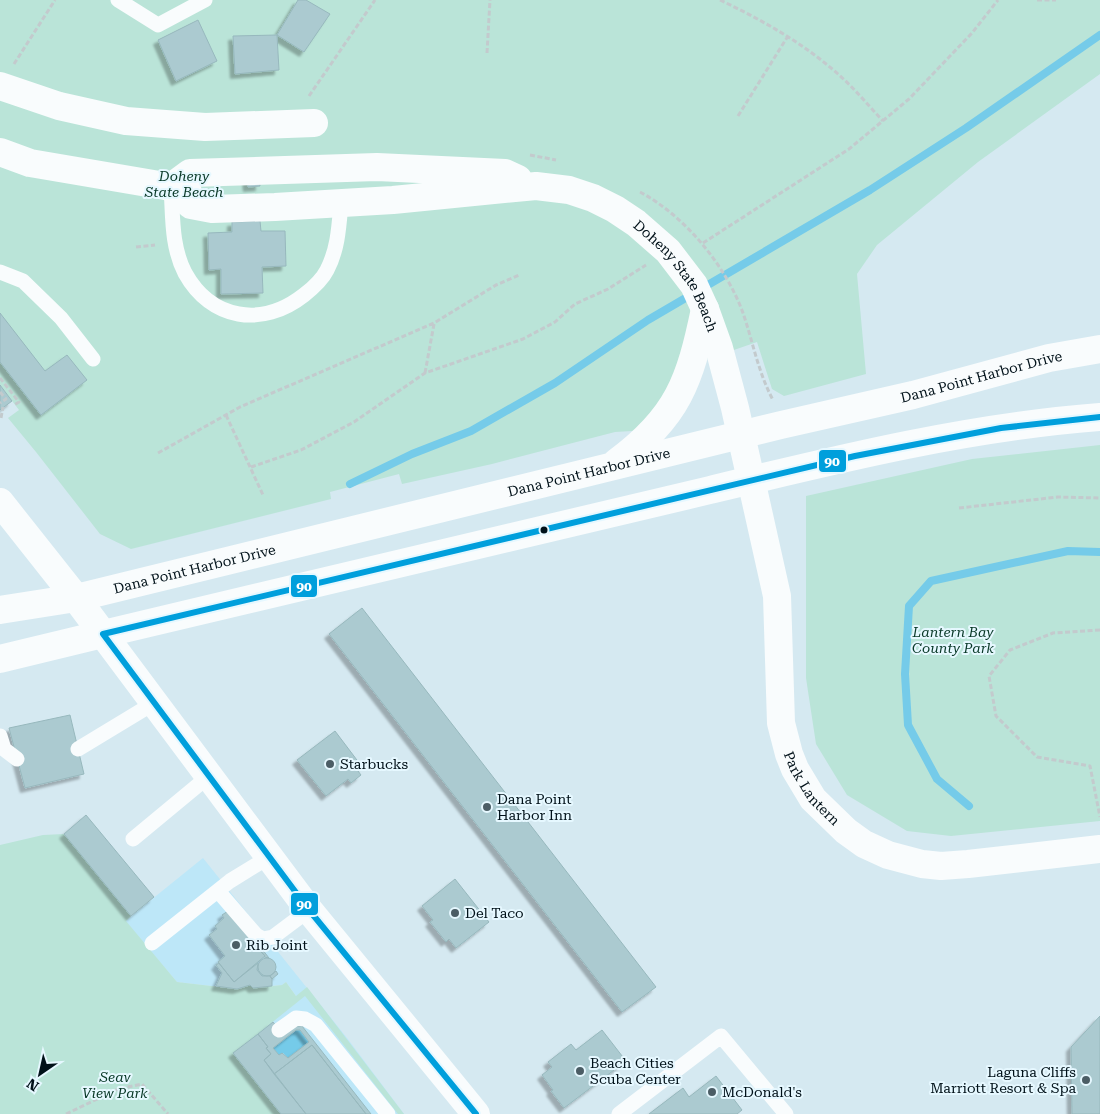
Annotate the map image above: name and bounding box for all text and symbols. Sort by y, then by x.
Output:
park label: Doheny State Beach [144,168,224,200]
street label: Doheny State Beach [630,217,721,334]
street label: Dana Point Harbor Drive [899,348,1064,406]
street label: Dana Point Harbor Drive [506,444,672,500]
line badge: 90 [818,449,847,473]
text: 90 [824,453,840,469]
unlabelled marker [539,525,549,535]
street label: Dana Point Harbor Drive [112,541,278,597]
line badge: 90 [290,574,318,598]
text: 90 [296,578,312,594]
park label: Lantern Bay County Park [911,624,994,656]
street label: Park Lantern [781,749,843,828]
place label: Starbucks [340,756,408,772]
marker: Starbucks [324,758,336,770]
place label: Dana Point Harbor Inn [497,791,572,823]
marker: Dana Point Harbor Inn [481,801,493,813]
line badge: 90 [290,892,319,916]
text: 90 [296,896,312,912]
place label: Del Taco [465,905,524,921]
marker: Del Taco [449,907,461,919]
place label: Rib Joint [246,937,308,953]
marker: Rib Joint [230,939,242,951]
north arrow [15,1049,65,1099]
place label: Beach Cities Scuba Center [590,1055,681,1087]
place label: Laguna Cliffs Marriott Resort & Spa [930,1064,1076,1096]
marker: Beach Cities Scuba Center [574,1065,586,1077]
park label: Seav View Park [82,1069,148,1101]
marker: Laguna Cliffs Marriott Resort & Spa [1080,1074,1092,1086]
text: N [24,1075,42,1094]
place label: McDonald's [722,1084,802,1100]
marker: McDonald's [706,1086,718,1098]

